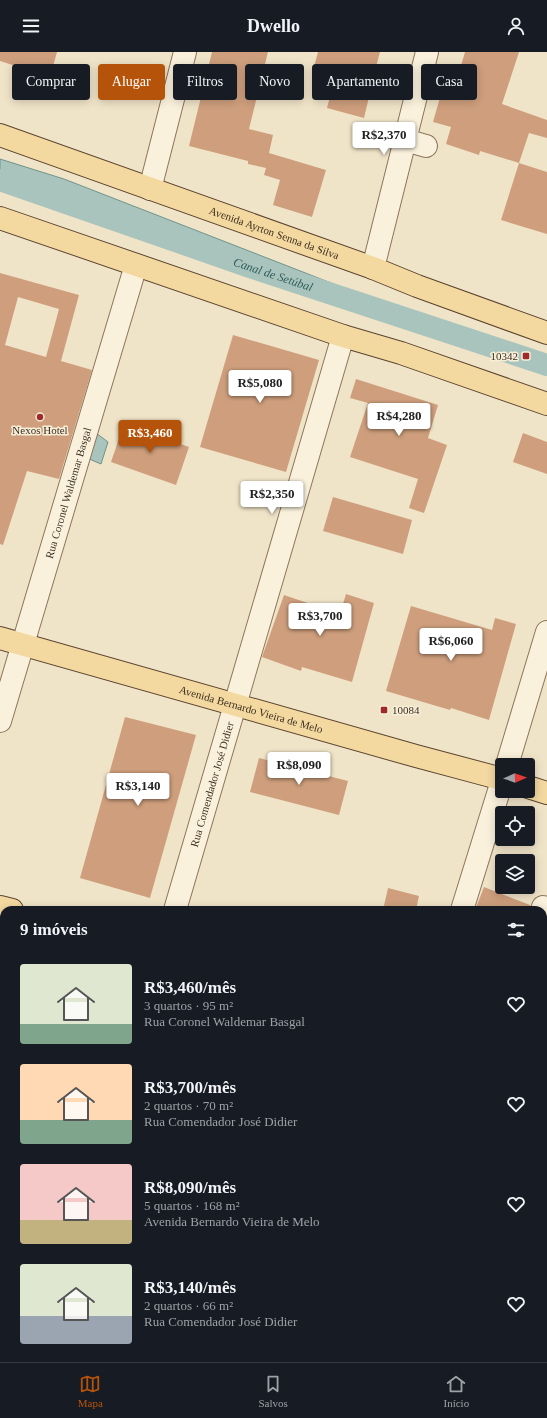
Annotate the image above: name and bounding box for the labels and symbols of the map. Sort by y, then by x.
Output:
pin: R$2,370 [347,122,421,156]
street label: Avenida Ayrton Senna da Silva [208,204,341,261]
water label: Canal de Setúbal [232,255,315,294]
place label: 10342 [491,350,518,362]
marker: 10342 [521,351,531,361]
pin: R$5,080 [223,370,297,404]
pin: R$4,280 [362,403,436,437]
marker: Nexos Hotel [35,412,45,422]
pin: R$3,460 [113,420,187,454]
place label: Nexos Hotel [12,424,68,436]
street label: Rua Coronel Waldemar Basgal [43,426,93,560]
pin: R$2,350 [235,481,309,515]
pin: R$3,700 [283,603,357,637]
pin: R$6,060 [414,628,488,662]
street label: Avenida Bernardo Vieira de Melo [178,683,325,735]
place label: 10084 [392,704,420,716]
marker: 10084 [379,705,389,715]
street label: Rua Comendador José Didier [188,720,236,848]
pin: R$8,090 [262,752,336,786]
north arrow [495,758,535,798]
pin: R$3,140 [101,773,175,807]

